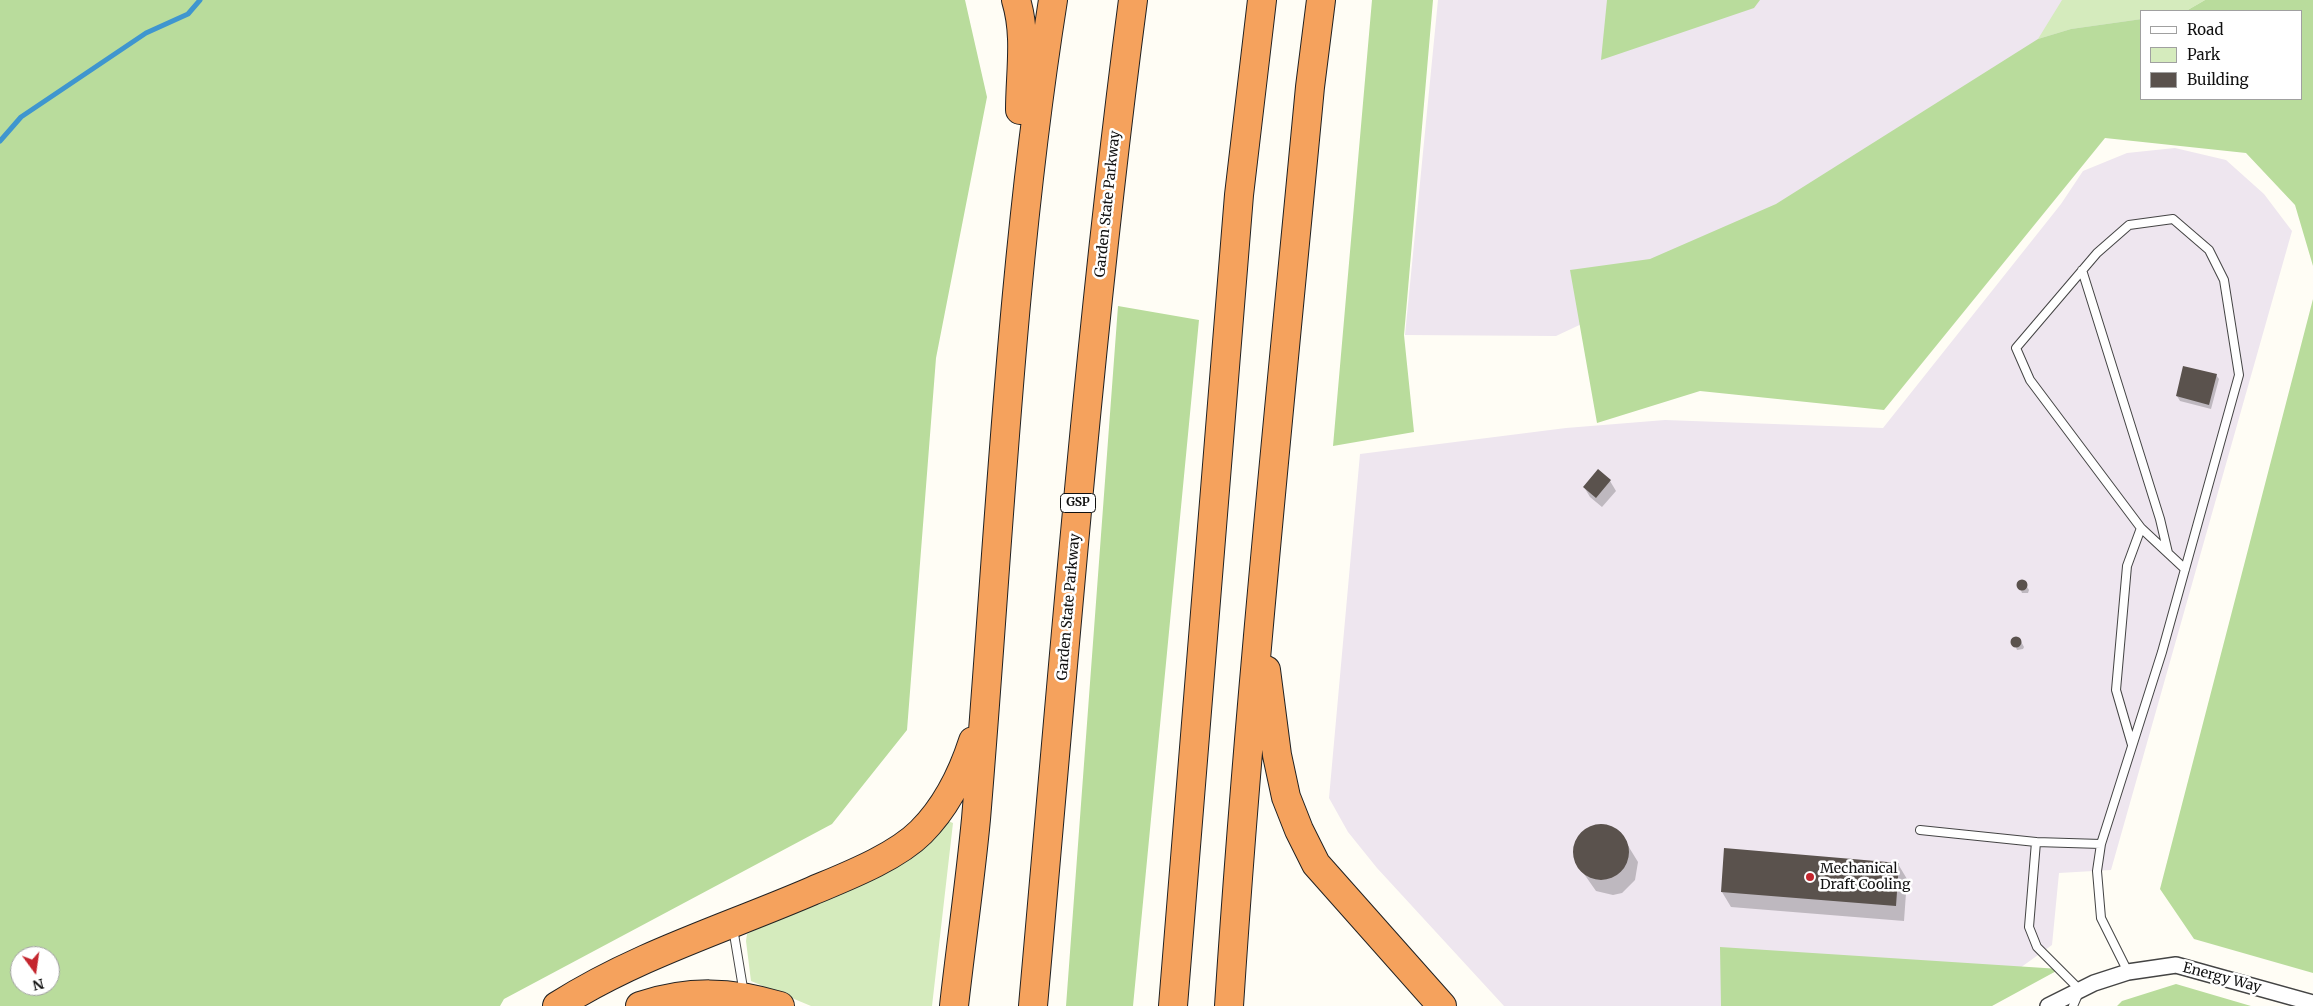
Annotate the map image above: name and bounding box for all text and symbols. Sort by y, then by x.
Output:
legend [2140,10,2303,100]
text: Road [2187,20,2223,39]
text: Park [2187,45,2220,64]
text: Building [2187,70,2249,89]
street label: Garden State Parkway [1092,130,1124,278]
road number: GSP [1060,493,1096,512]
street label: Garden State Parkway [1054,533,1084,681]
place label: Mechanical Draft Cooling [1820,861,1910,894]
marker: Mechanical Draft Cooling [1804,871,1816,883]
north arrow [10,946,60,996]
street label: Energy Way [2181,959,2263,997]
text: N [31,975,46,995]

